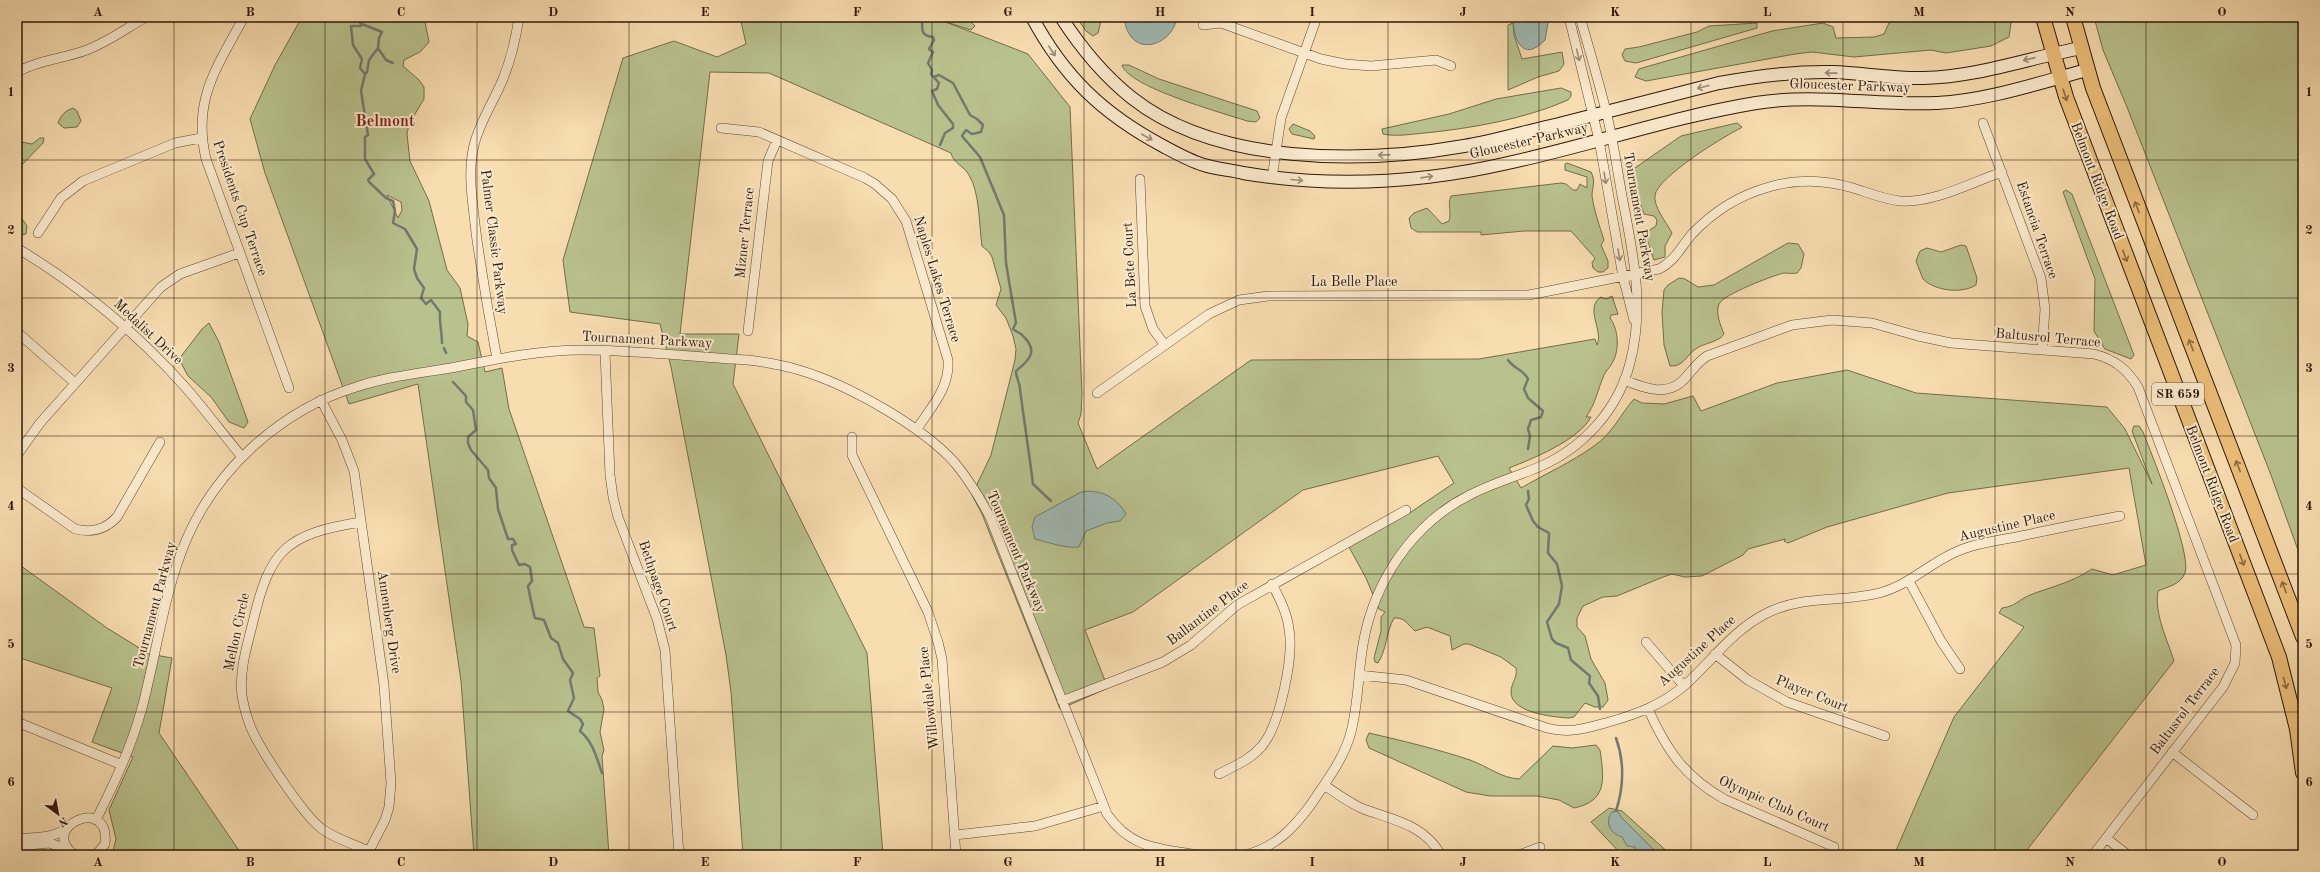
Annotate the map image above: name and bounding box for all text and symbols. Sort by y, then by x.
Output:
text: A [93,6,103,19]
text: B [245,6,255,19]
text: C [397,6,405,19]
text: D [548,6,558,19]
text: E [701,6,710,19]
text: F [853,6,862,19]
text: G [1003,6,1013,19]
text: H [1155,6,1166,19]
text: I [1309,6,1315,19]
text: J [1459,6,1467,19]
text: K [1610,6,1620,19]
text: L [1763,6,1772,19]
text: M [1913,6,1925,19]
text: N [2065,6,2075,19]
text: O [2217,6,2227,19]
one-way arrow [1048,45,1056,56]
one-way arrow [1575,48,1583,61]
one-way arrow [2023,56,2036,64]
one-way arrow [1825,69,1838,77]
street label: Gloucester Parkway [1789,77,1911,95]
one-way arrow [1696,84,1709,92]
text: 1 [7,86,15,99]
text: 1 [2305,86,2313,99]
one-way arrow [2062,88,2069,101]
district label: Belmont [355,114,415,130]
street label: Gloucester Parkway [1468,120,1590,161]
street label: Belmont Ridge Road [2068,120,2126,242]
one-way arrow [1141,134,1153,142]
street label: Presidents Cup Terrace [210,138,270,278]
one-way arrow [1378,151,1391,158]
street label: Tournament Parkway [1621,151,1657,283]
street label: Palmer Classic Parkway [478,169,510,316]
one-way arrow [1602,172,1610,185]
one-way arrow [1420,173,1433,181]
one-way arrow [1290,176,1303,183]
street label: Estancia Terrace [2014,179,2060,281]
street label: Mizner Terrace [733,187,757,279]
one-way arrow [2133,201,2141,213]
street label: Naples Lakes Terrace [911,214,963,344]
street label: La Bete Court [1121,222,1139,308]
text: 2 [7,224,15,237]
text: 2 [2305,224,2313,237]
one-way arrow [1615,248,1623,261]
one-way arrow [2122,250,2130,262]
street label: La Belle Place [1311,275,1398,289]
street label: Medalist Drive [111,297,185,367]
street label: Baltusrol Terrace [1995,326,2101,350]
street label: Tournament Parkway [581,330,713,350]
one-way arrow [2186,339,2194,351]
text: 3 [7,362,15,375]
text: 3 [2305,362,2313,375]
road number: SR 659 [2152,383,2204,405]
street label: Belmont Ridge Road [2183,423,2241,545]
one-way arrow [2233,460,2241,472]
street label: Tournament Parkway [984,489,1048,616]
text: 4 [7,500,15,513]
text: 4 [2305,500,2313,513]
street label: Augustine Place [1957,508,2057,544]
street label: Tournament Parkway [131,539,179,670]
street label: Bethpage Court [636,539,680,633]
one-way arrow [2238,554,2246,566]
street label: Annenberg Drive [375,569,403,675]
street label: Ballantine Place [1165,578,1251,648]
one-way arrow [2280,582,2288,594]
street label: Mellon Circle [222,592,252,672]
street label: Augustine Place [1656,613,1738,689]
text: 5 [7,638,15,651]
text: 5 [2305,638,2313,651]
street label: Willowdale Place [917,646,941,750]
street label: Baltusrol Terrace [2148,665,2222,757]
street label: Player Court [1774,673,1851,715]
one-way arrow [2282,676,2290,689]
street label: Olympic Club Court [1717,773,1831,835]
text: 6 [7,776,15,789]
text: 6 [2305,776,2313,789]
north arrow [38,794,78,834]
text: N [56,814,69,828]
text: A [93,856,103,869]
text: B [245,856,255,869]
text: C [397,856,405,869]
text: D [548,856,558,869]
text: E [701,856,710,869]
text: F [853,856,862,869]
text: G [1003,856,1013,869]
text: H [1155,856,1166,869]
text: I [1309,856,1315,869]
text: J [1459,856,1467,869]
text: K [1610,856,1620,869]
text: L [1763,856,1772,869]
text: M [1913,856,1925,869]
text: N [2065,856,2075,869]
text: O [2217,856,2227,869]

